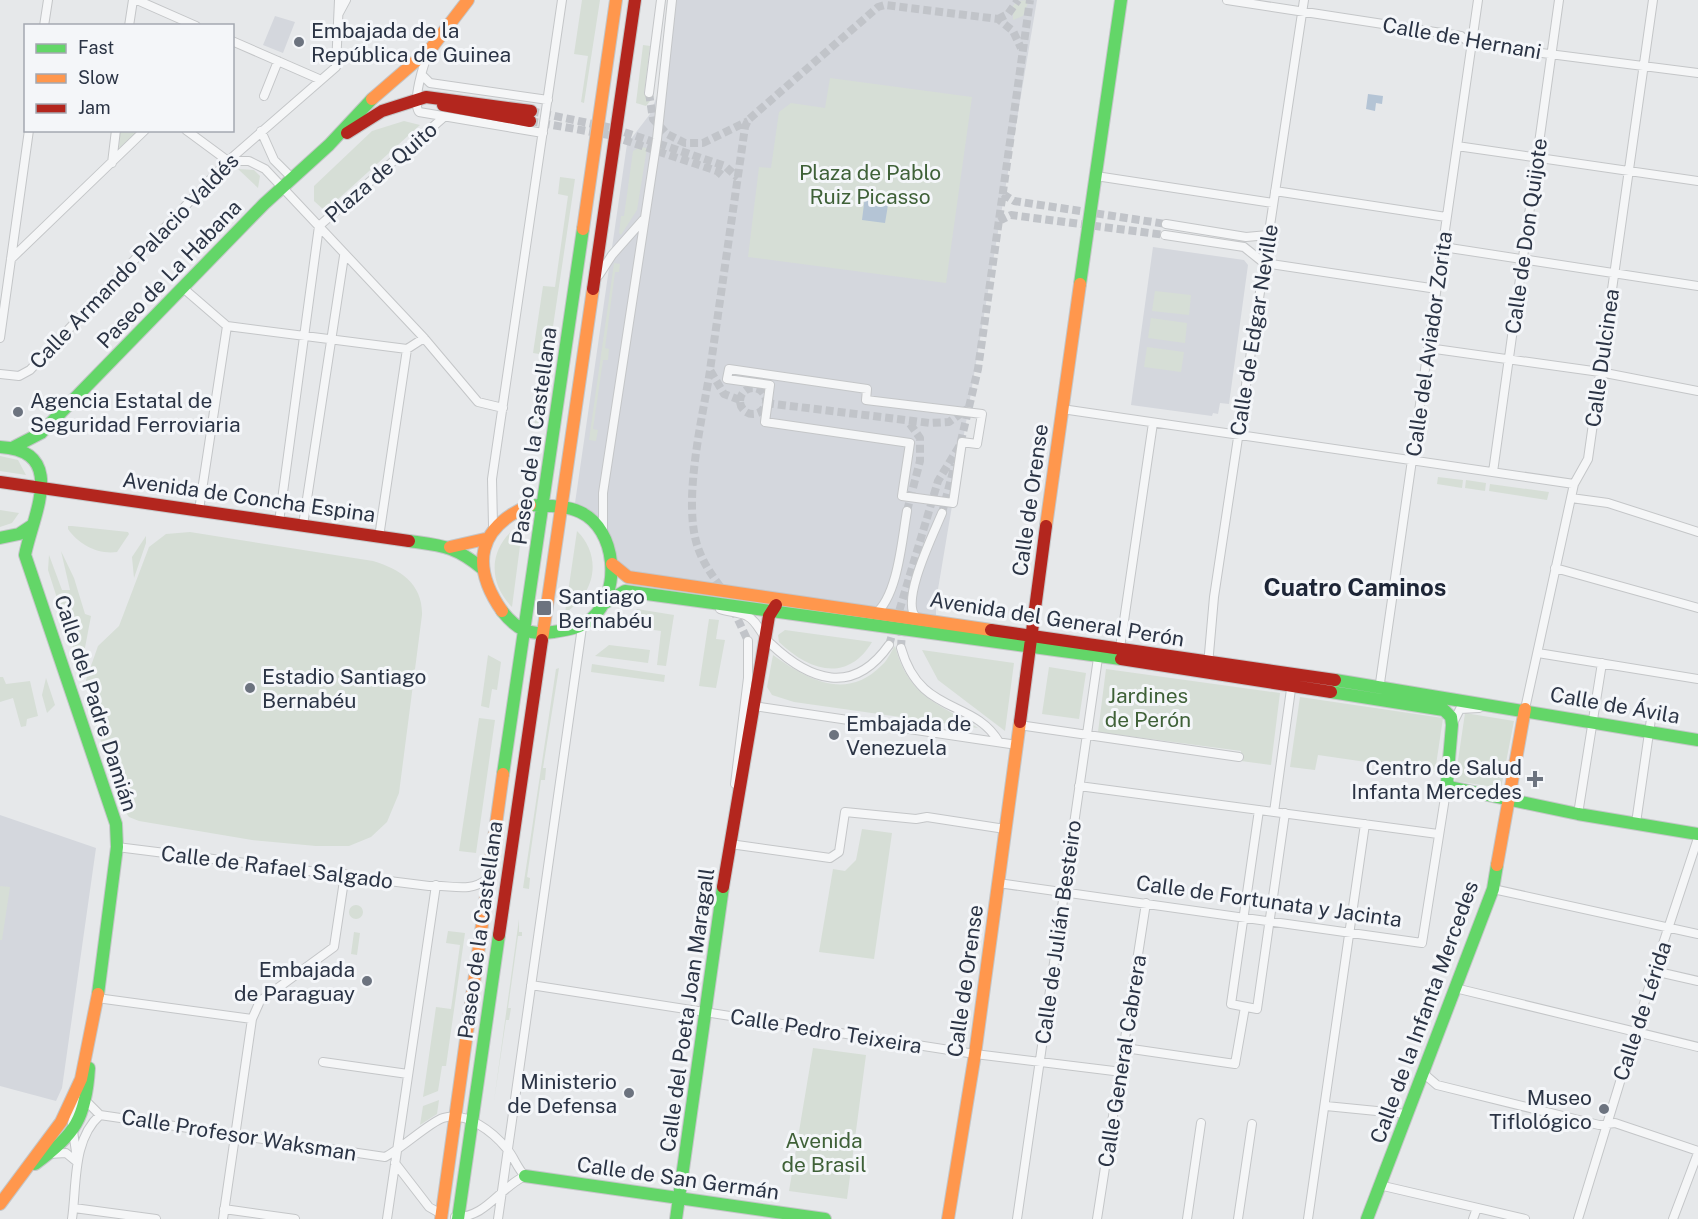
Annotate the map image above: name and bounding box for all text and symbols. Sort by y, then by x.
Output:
street label: Calle de Hernani [1381,12,1543,64]
place label: Embajada de la República de Guinea [311,18,511,67]
legend [24,24,234,132]
marker: Embajada de la República de Guinea [292,35,306,49]
text: Fast [78,37,114,58]
text: Slow [78,67,119,88]
text: Jam [78,97,111,118]
street label: Plaza de Quito [320,117,442,227]
street label: Calle de Don Quijote [1500,137,1552,335]
street label: Calle Armando Palacio Valdés [24,148,244,374]
park label: Plaza de Pablo Ruiz Picasso [799,160,941,209]
street label: Paseo de La Habana [92,194,246,354]
street label: Calle de Edgar Neville [1225,222,1283,438]
street label: Calle del Aviador Zorita [1401,230,1457,458]
street label: Calle Dulcinea [1580,287,1624,429]
street label: Paseo de la Castellana [506,325,562,547]
place label: Agencia Estatal de Seguridad Ferroviaria [30,388,241,437]
marker: Agencia Estatal de Seguridad Ferroviaria [11,405,25,419]
street label: Calle de Orense [1007,422,1053,578]
street label: Avenida de Concha Espina [121,467,377,527]
district label: Cuatro Caminos [1264,573,1446,601]
place label: Santiago Bernabéu [558,584,653,633]
street label: Avenida del General Perón [928,587,1186,651]
street label: Calle del Padre Damián [49,592,143,814]
marker: Santiago Bernabéu [535,599,553,617]
place label: Estadio Santiago Bernabéu [262,664,426,713]
marker: Estadio Santiago Bernabéu [243,681,257,695]
street label: Calle de Ávila [1548,681,1682,729]
park label: Jardines de Perón [1105,683,1191,732]
place label: Embajada de Venezuela [846,711,971,760]
marker: Embajada de Venezuela [827,728,841,742]
place label: Centro de Salud Infanta Mercedes [1351,755,1522,804]
marker: Centro de Salud Infanta Mercedes [1526,770,1544,788]
street label: Calle de Julián Besteiro [1030,818,1086,1046]
street label: Paseo de la Castellana [452,819,508,1041]
street label: Calle de Rafael Salgado [160,840,394,894]
street label: Calle del Poeta Joan Maragall [655,866,719,1154]
street label: Calle de Fortunata y Jacinta [1135,870,1403,932]
street label: Calle de la Infanta Mercedes [1365,877,1483,1147]
street label: Calle de Orense [942,903,988,1059]
street label: Calle de Lérida [1608,938,1676,1084]
street label: Calle General Cabrera [1093,953,1151,1169]
place label: Embajada de Paraguay [234,957,355,1006]
marker: Embajada de Paraguay [360,974,374,988]
street label: Calle Pedro Teixeira [728,1004,924,1058]
place label: Ministerio de Defensa [507,1069,617,1118]
place label: Museo Tiflológico [1489,1085,1592,1134]
marker: Ministerio de Defensa [622,1086,636,1100]
marker: Museo Tiflológico [1597,1102,1611,1116]
street label: Calle Profesor Waksman [120,1104,358,1166]
park label: Avenida de Brasil [781,1128,867,1177]
street label: Calle de San Germán [575,1151,781,1205]

